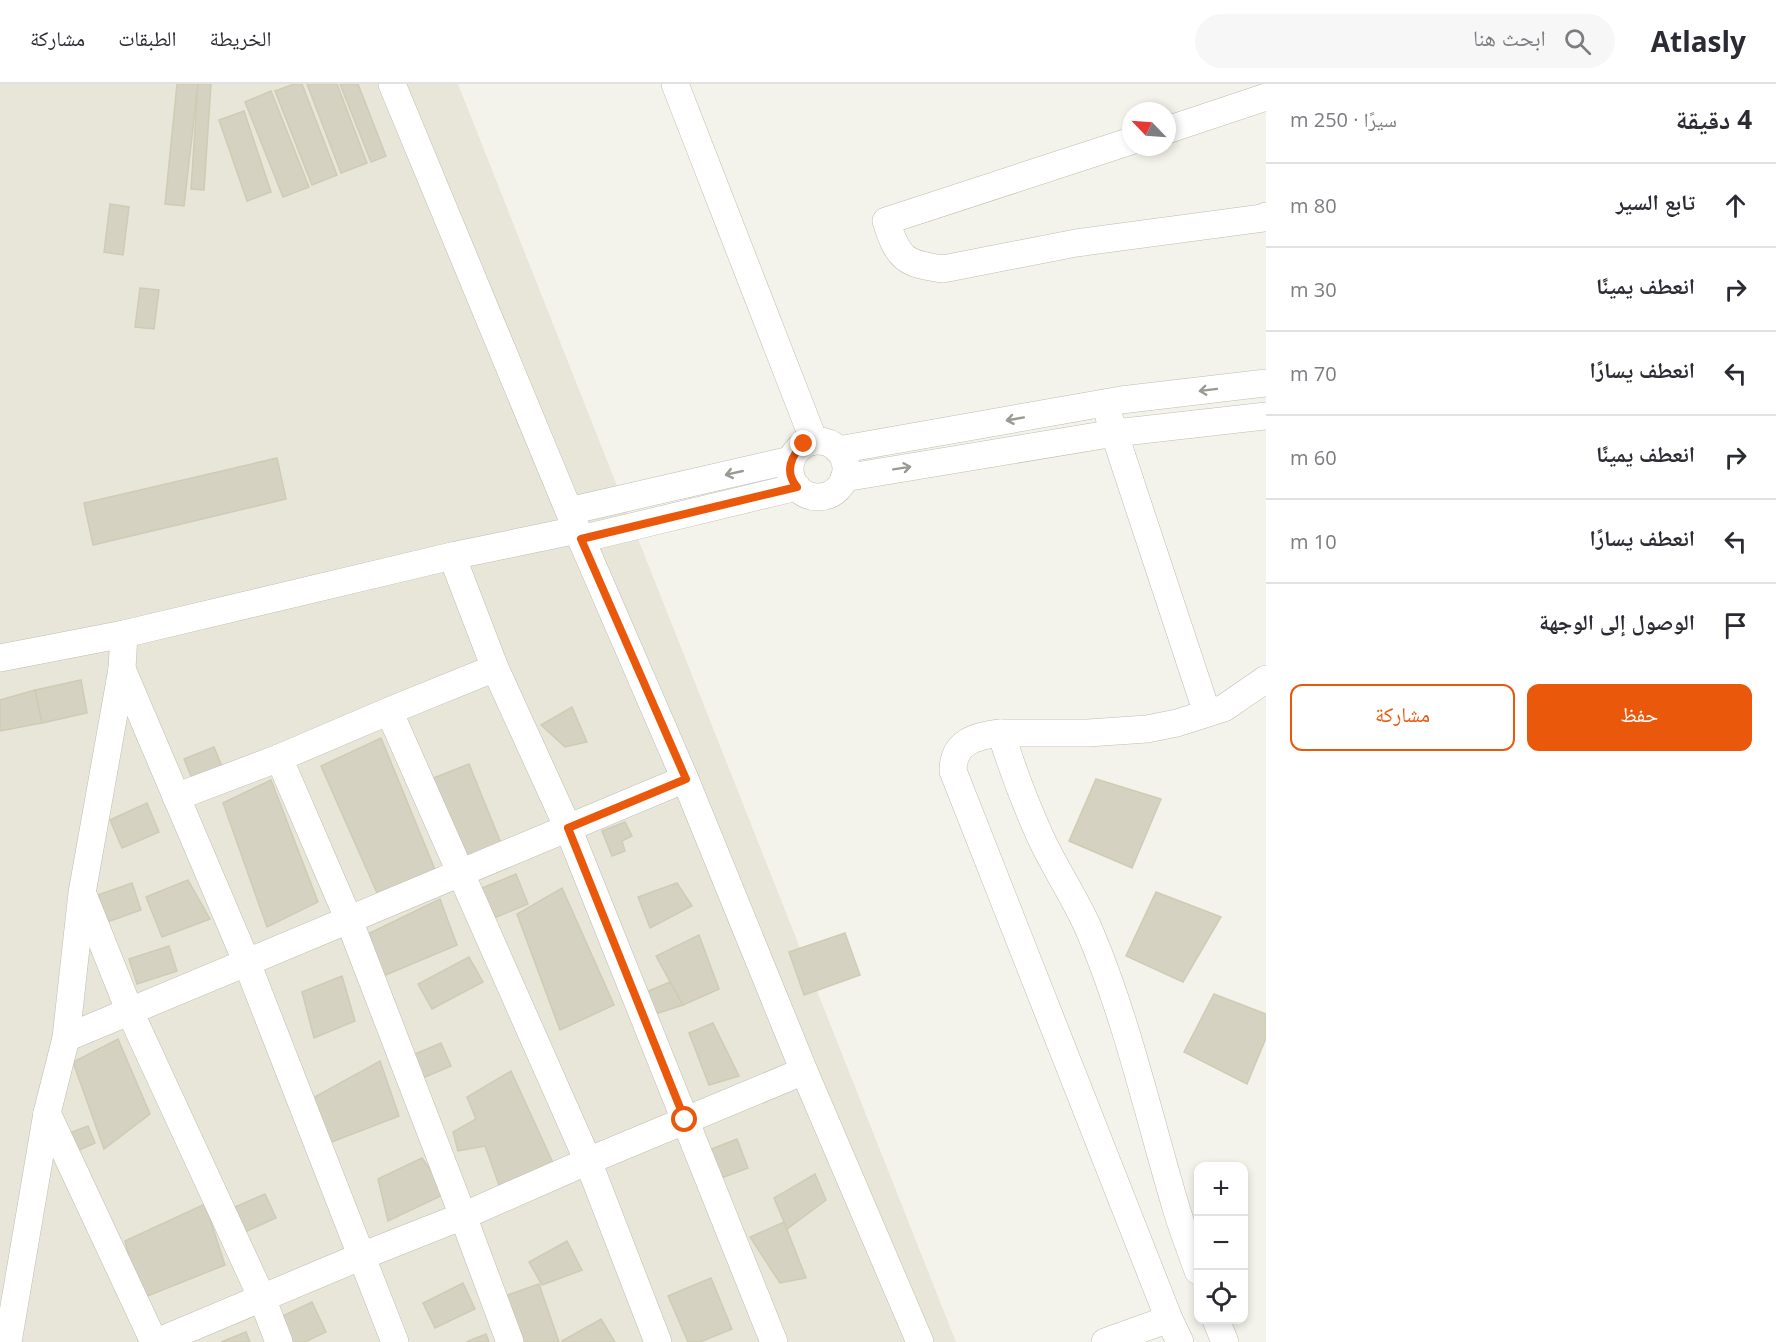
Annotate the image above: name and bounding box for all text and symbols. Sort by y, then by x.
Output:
search box [1195,14,1615,68]
text: ابحث هنا [1473,22,1546,52]
text: Atlasly [1651,22,1746,60]
text: مشاركة [30,24,85,52]
text: الطبقات [118,24,177,52]
text: الخريطة [210,24,271,52]
icon: search [1561,25,1594,58]
text: 4 دقيقة [1676,101,1752,137]
north arrow [1122,102,1176,156]
text: سيرًا · 250 m [1290,106,1397,133]
text: تابع السير [1616,186,1695,216]
icon: ahead [1719,189,1752,222]
text: 80 m [1290,192,1337,219]
text: انعطف يمينًا [1596,270,1695,300]
icon: right [1719,273,1752,306]
text: 30 m [1290,276,1337,303]
text: انعطف يسارًا [1590,354,1695,384]
icon: left [1719,357,1752,390]
text: 70 m [1290,360,1337,387]
one-way arrow [1198,384,1218,395]
one-way arrow [1006,414,1026,425]
route end [790,430,816,456]
text: انعطف يمينًا [1596,438,1695,468]
icon: right [1719,441,1752,474]
text: 60 m [1290,444,1337,471]
one-way arrow [892,463,911,474]
one-way arrow [725,468,744,480]
text: انعطف يسارًا [1590,522,1695,552]
icon: left [1719,525,1752,558]
text: 10 m [1290,528,1337,555]
text: الوصول إلى الوجهة [1539,606,1695,636]
icon: arrive [1719,609,1752,642]
button: مشاركة [1290,684,1515,751]
button: حفظ [1527,684,1752,751]
route start [671,1106,697,1132]
map controls [1194,1162,1248,1324]
button: + [1194,1162,1248,1216]
button: − [1194,1216,1248,1270]
button: locate [1194,1270,1248,1324]

